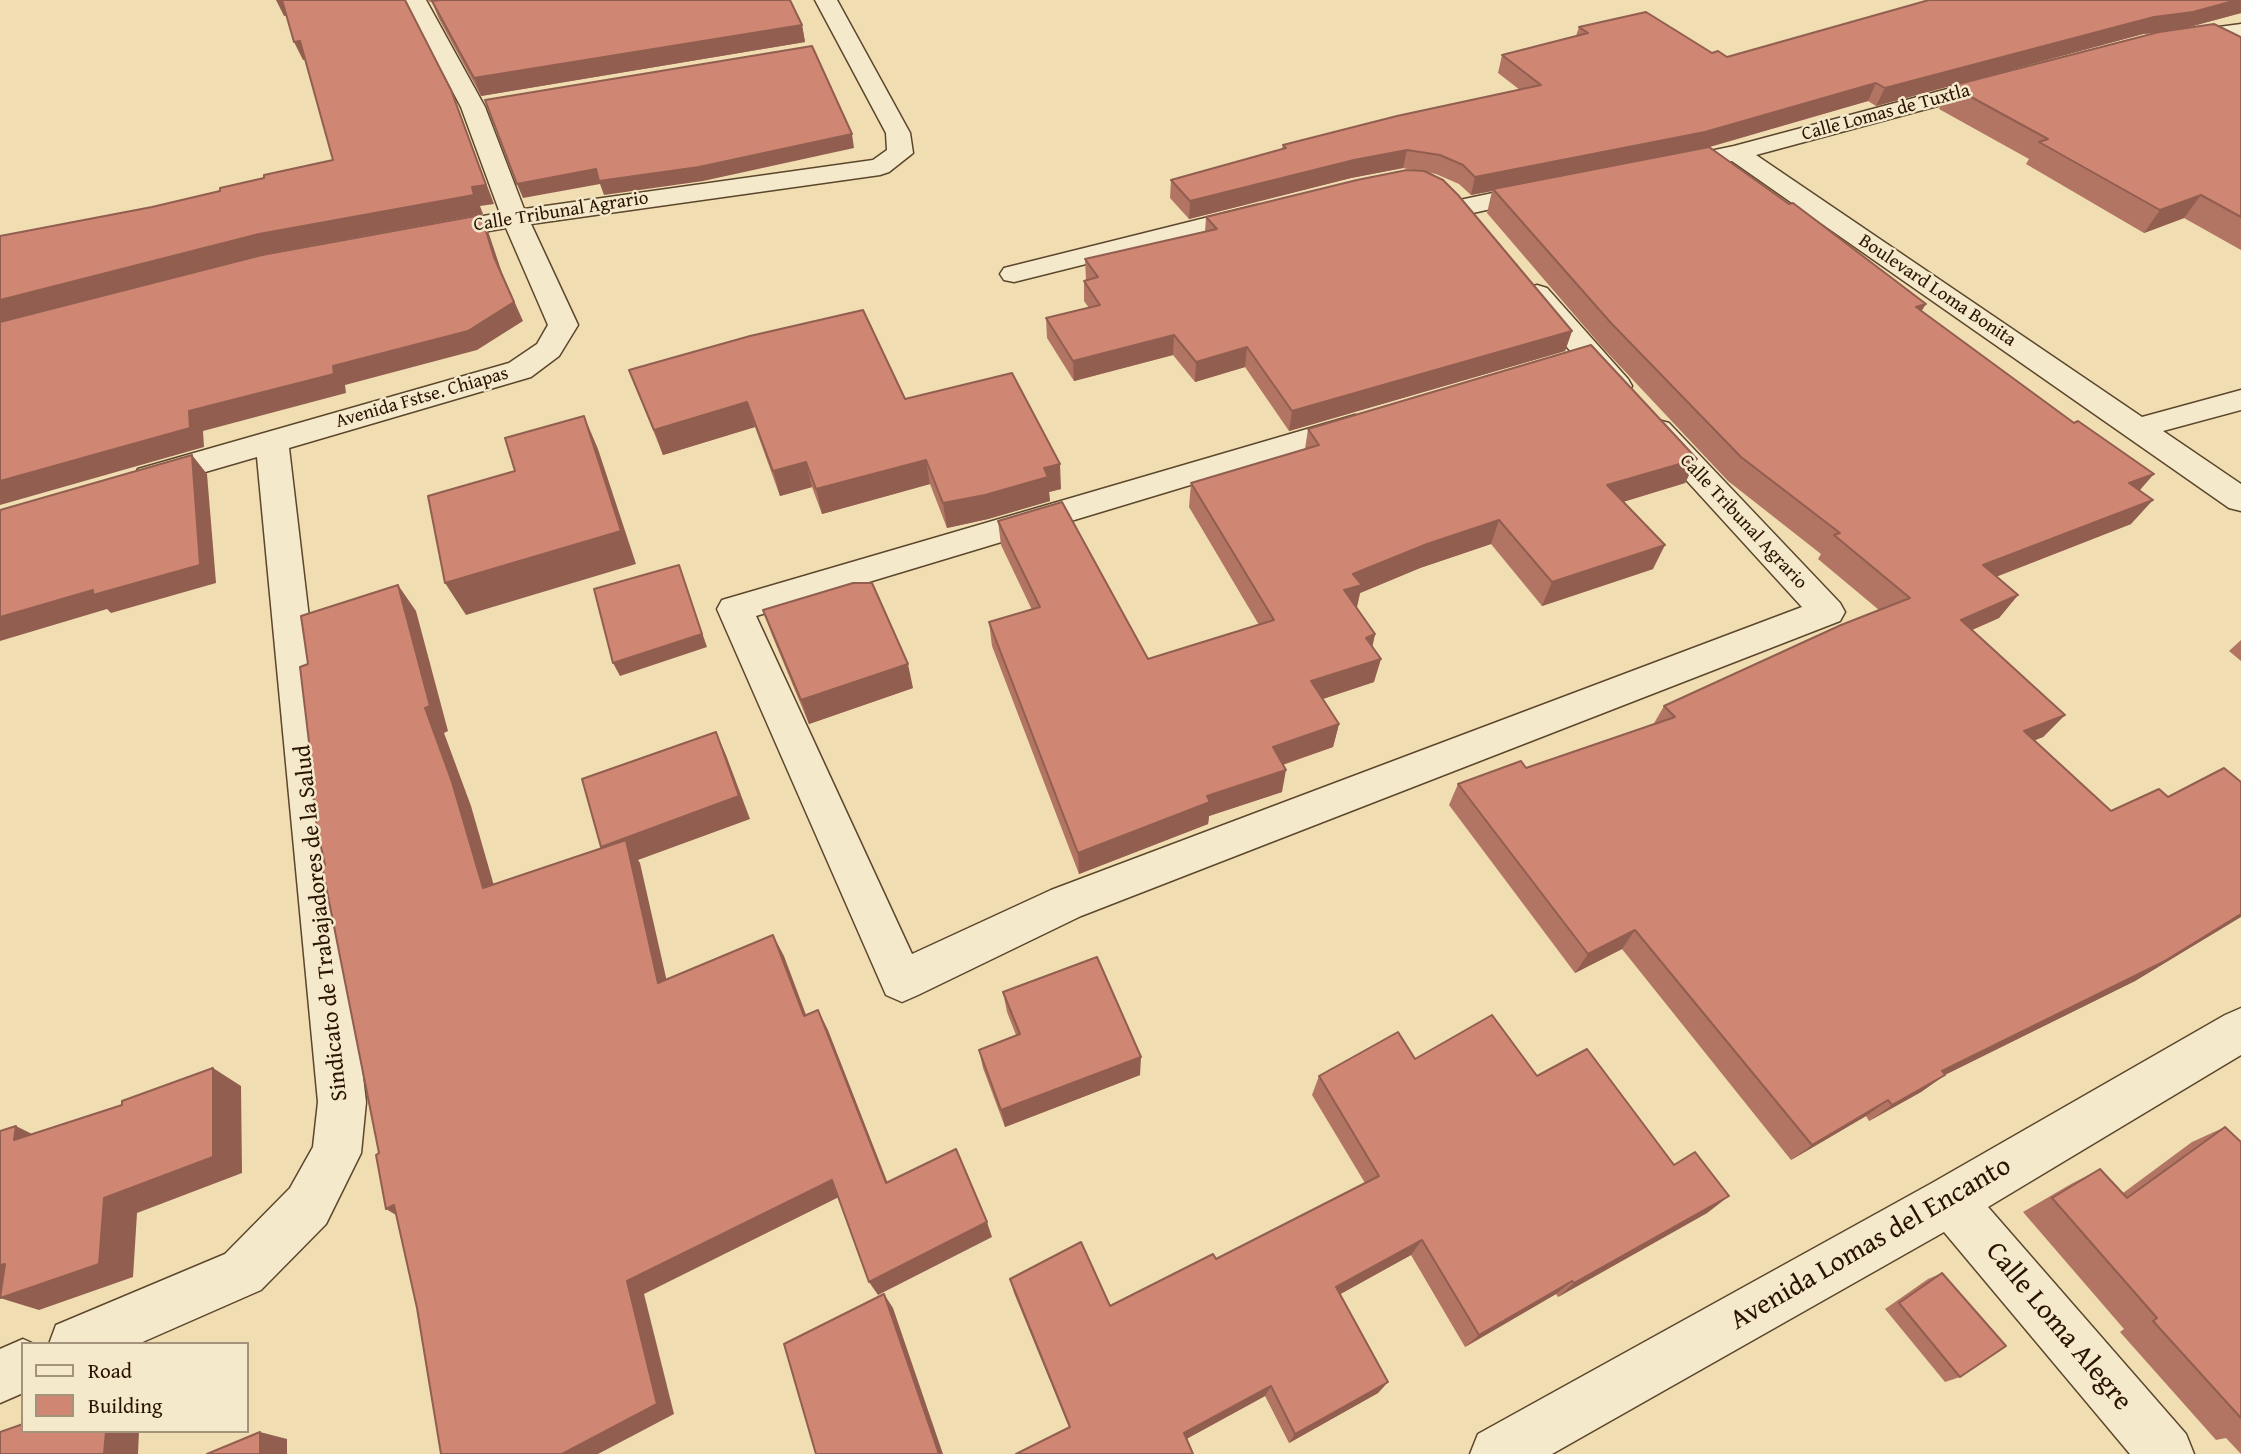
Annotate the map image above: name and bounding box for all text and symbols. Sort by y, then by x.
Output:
street label: Calle Lomas de Tuxtla [1799,80,1973,146]
street label: Calle Tribunal Agrario [472,187,650,237]
street label: Boulevard Loma Bonita [1854,230,2020,352]
street label: Avenida Fstse. Chiapas [333,362,511,434]
street label: Calle Tribunal Agrario [1674,450,1812,594]
street label: Sindicato de Trabajadores de la Salud [290,743,354,1103]
street label: Avenida Lomas del Encanto [1725,1150,2017,1338]
street label: Calle Loma Alegre [1978,1236,2138,1418]
legend [21,1342,248,1433]
text: Road [88,1355,132,1386]
text: Building [88,1390,162,1421]

